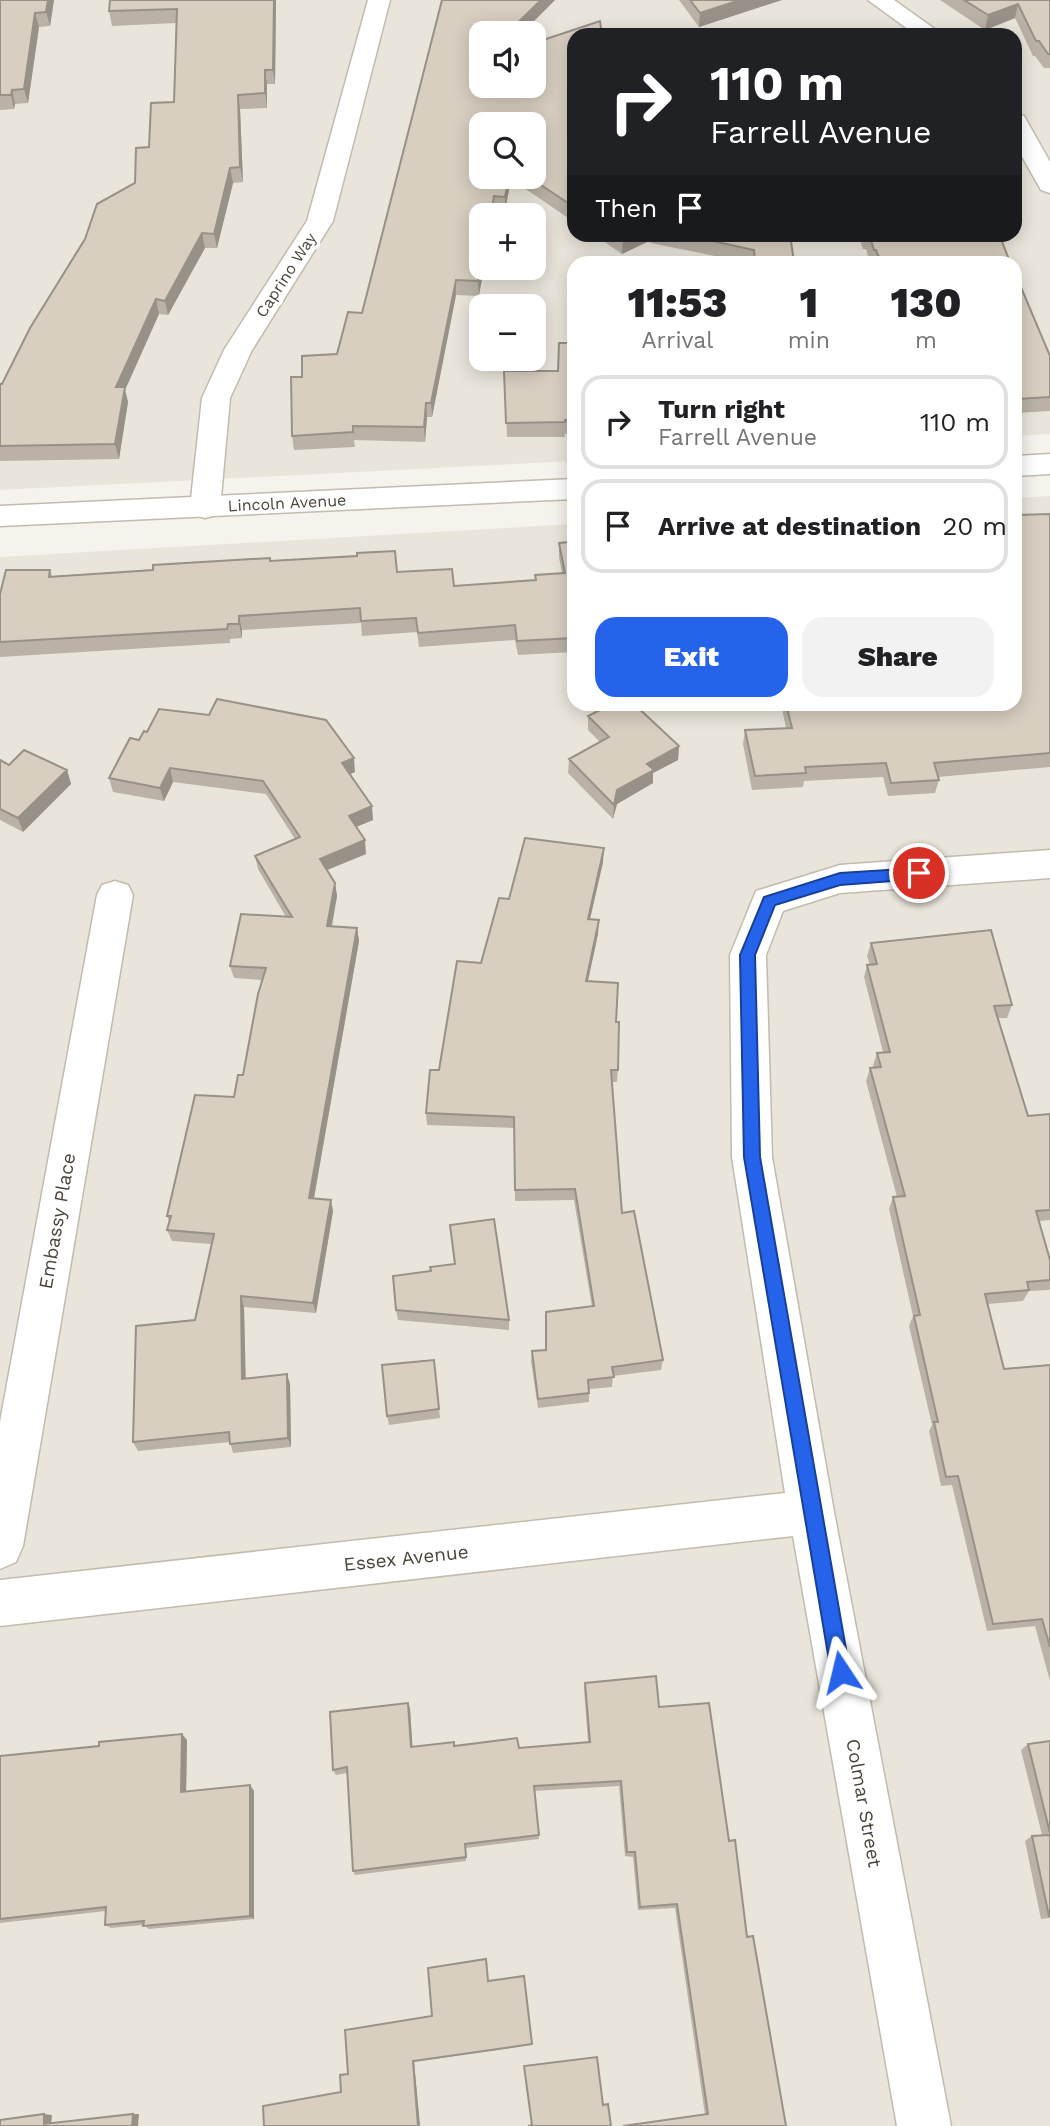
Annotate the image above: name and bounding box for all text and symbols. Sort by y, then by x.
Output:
map controls [469,21,546,371]
button: sound [469,21,546,98]
text: 110 m [710,54,844,112]
icon: right [595,56,686,147]
button: search [469,112,546,189]
text: Farrell Avenue [710,113,931,151]
icon: arrive [671,189,709,227]
text: Then [595,193,657,223]
button: + [469,203,546,280]
street label: Caprino Way [252,229,321,321]
text: 11:53 [627,278,727,327]
text: 1 [799,278,818,327]
text: 130 [890,278,962,327]
button: − [469,294,546,371]
text: Arrival [641,327,713,354]
text: min [788,327,830,354]
text: m [915,327,937,354]
text: Turn right [658,394,785,424]
icon: right [599,403,637,441]
text: 110 m [920,407,990,437]
text: Farrell Avenue [658,424,817,451]
street label: Lincoln Avenue [227,490,347,516]
icon: arrive [599,507,637,545]
text: Arrive at destination [658,511,921,541]
text: 20 m [942,511,1007,541]
button: Exit [595,617,788,697]
button: Share [802,617,994,697]
pin [889,843,949,903]
icon: arrive [900,854,938,892]
street label: Embassy Place [34,1151,80,1291]
street label: Essex Avenue [342,1540,470,1576]
position arrow [804,1635,878,1709]
street label: Colmar Street [841,1737,887,1869]

